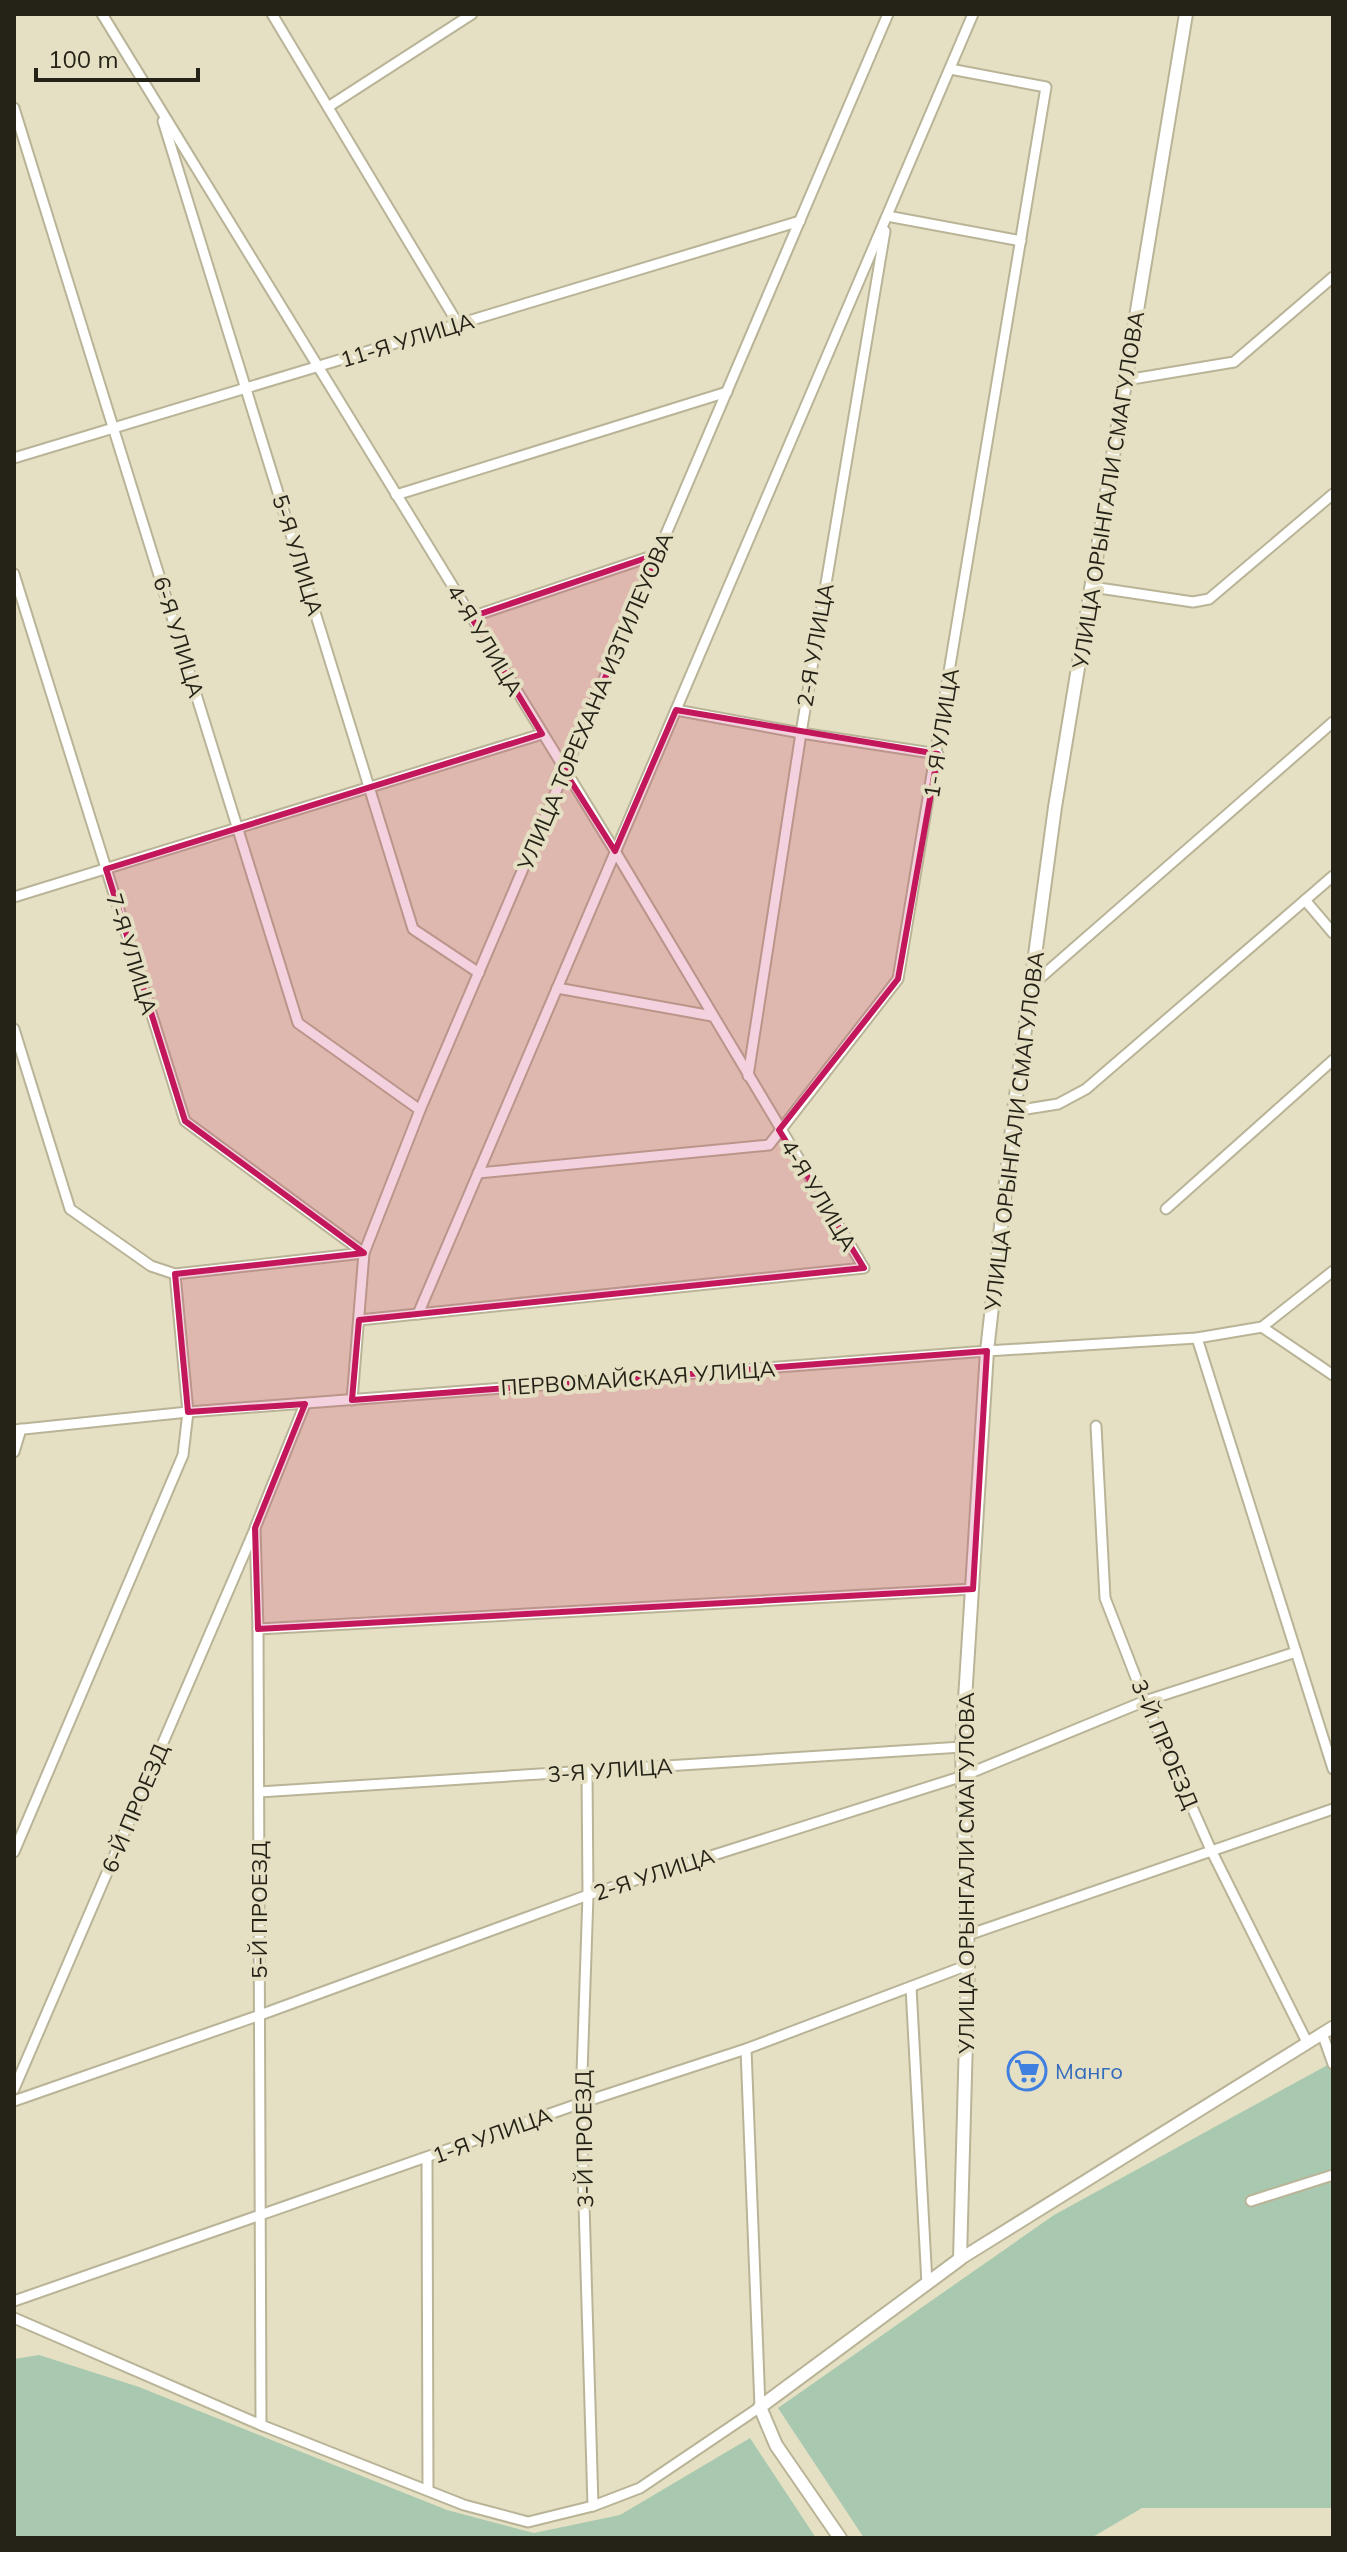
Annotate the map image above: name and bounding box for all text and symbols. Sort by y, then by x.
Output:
scale bar [36,32,198,82]
text: 100 m [48,44,119,74]
street label: 11-Я УЛИЦА [337,306,477,374]
street label: УЛИЦА ОРЫНГАЛИ СМАГУЛОВА [1066,309,1150,672]
street label: 5-Я УЛИЦА [266,491,330,619]
street label: УЛИЦА ТОРЕХАНА ИЗТИЛЕУОВА [510,528,679,875]
street label: 6-Я УЛИЦА [147,573,211,701]
street label: 4-Я УЛИЦА [441,579,529,701]
street label: 2-Я УЛИЦА [790,581,840,709]
street label: 1- Я УЛИЦА [917,666,965,800]
street label: 7-Я УЛИЦА [100,890,164,1018]
street label: УЛИЦА ОРЫНГАЛИ СМАГУЛОВА [978,950,1050,1313]
street label: 4-Я УЛИЦА [775,1134,863,1256]
street label: ПЕРВОМАЙСКАЯ УЛИЦА [500,1354,776,1402]
street label: 3-Й ПРОЕЗД [1125,1675,1205,1813]
street label: УЛИЦА ОРЫНГАЛИ СМАГУЛОВА [952,1692,980,2055]
street label: 6-Й ПРОЕЗД [95,1739,175,1877]
street label: 3-Я УЛИЦА [547,1752,673,1788]
street label: 5-Й ПРОЕЗД [245,1841,273,1979]
street label: 2-Я УЛИЦА [590,1841,718,1907]
supermarket icon: Манго [1006,2050,1048,2092]
place label: Манго [1055,2057,1123,2085]
street label: 3-Й ПРОЕЗД [569,2070,599,2208]
street label: 1-Я УЛИЦА [428,2100,556,2170]

